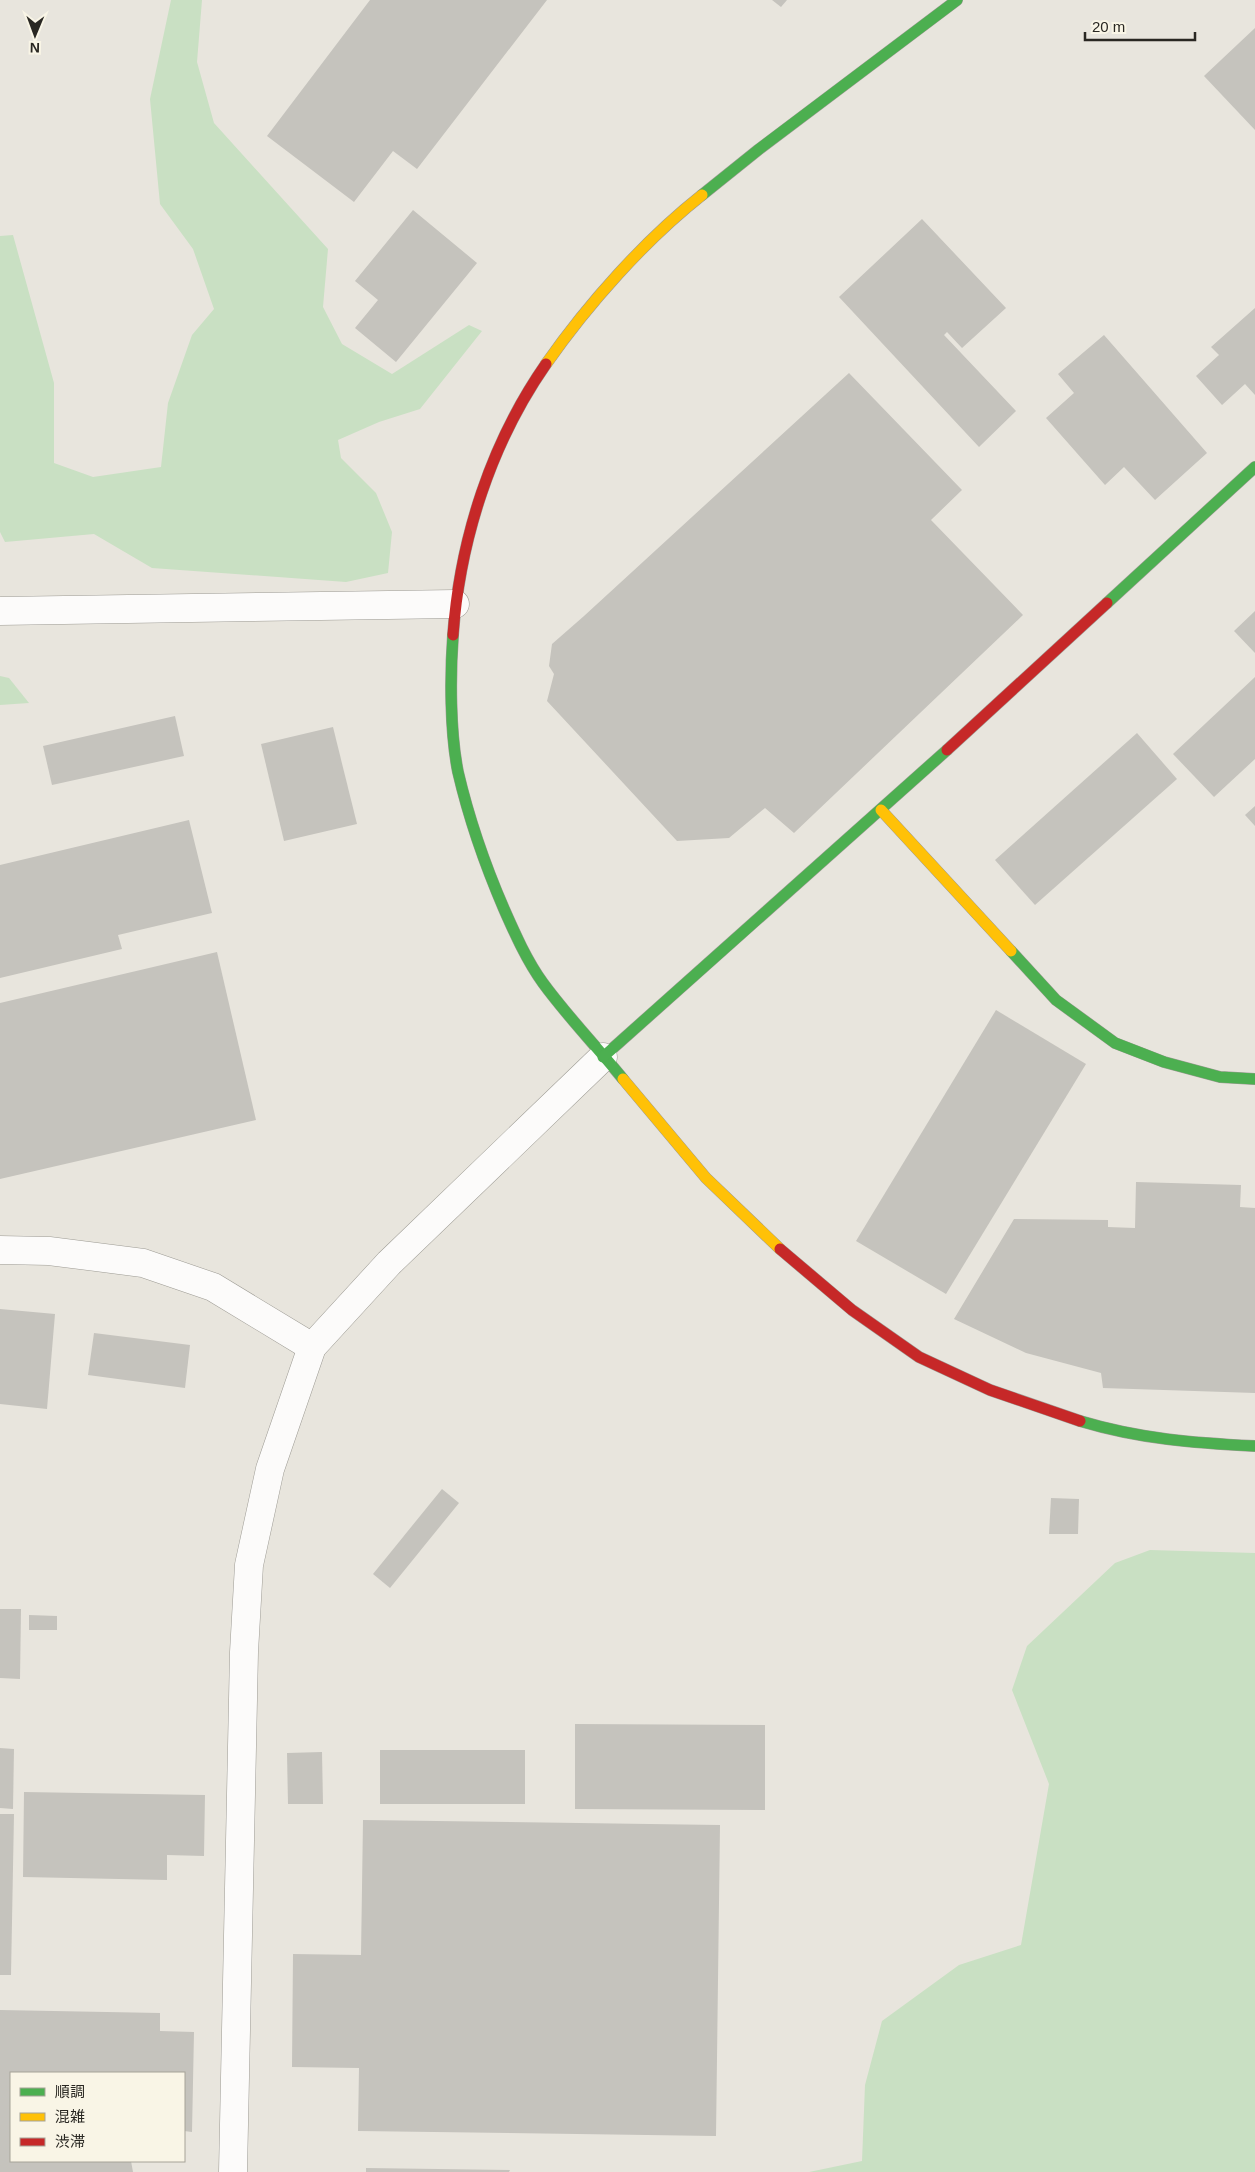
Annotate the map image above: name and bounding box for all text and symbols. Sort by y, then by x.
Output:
north arrow [10,10,60,60]
scale bar [1085,10,1195,42]
text: 20 m [1092,18,1125,35]
text: N [30,40,40,56]
legend [10,2072,185,2162]
text: 順調 [55,2083,85,2100]
text: 混雑 [55,2108,85,2125]
text: 渋滞 [55,2133,85,2150]

